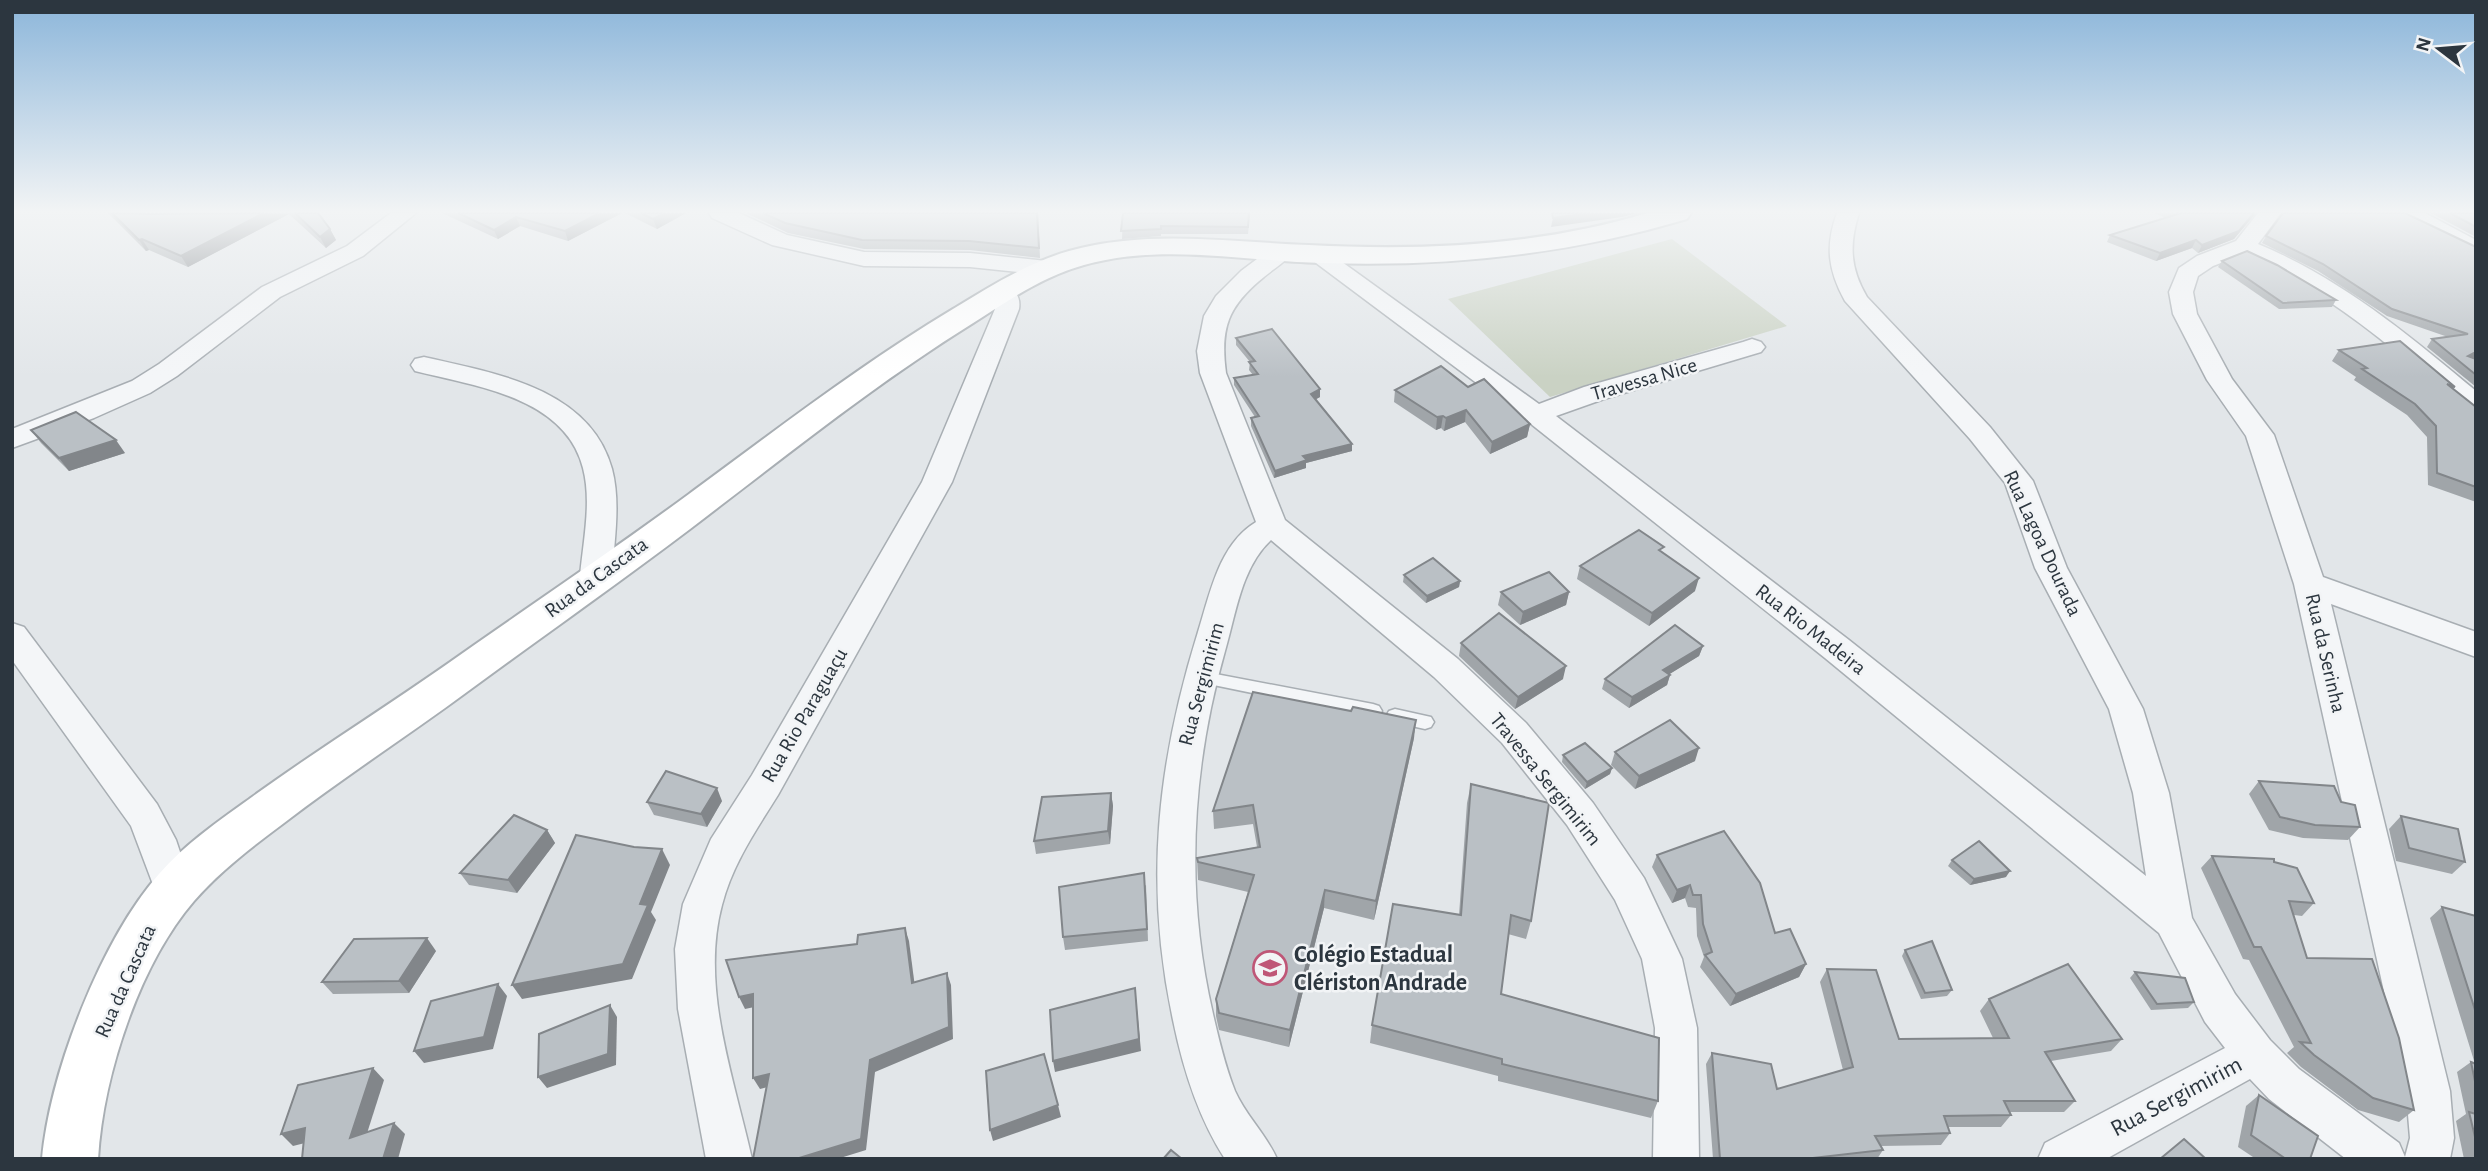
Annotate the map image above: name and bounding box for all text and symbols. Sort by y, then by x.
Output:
north arrow [2404,14,2474,84]
text: N [2413,36,2435,54]
street label: Travessa Nice [1589,354,1699,405]
street label: Rua Lagoa Dourada [2000,467,2086,620]
street label: Rua da Cascata [541,533,652,622]
street label: Rua Rio Madeira [1752,580,1870,679]
street label: Rua da Serinha [2302,591,2349,715]
street label: Rua Sergimirim [1175,620,1228,748]
street label: Rua Rio Paraguaçu [758,644,851,786]
street label: Travessa Sergimirim [1486,709,1605,850]
street label: Rua da Cascata [91,921,160,1041]
place label: Colégio Estadual Clériston Andrade [1294,943,1467,995]
school or university icon: Colégio Estadual Clériston Andrade [1251,949,1289,987]
street label: Rua Sergimirim [2107,1052,2246,1142]

